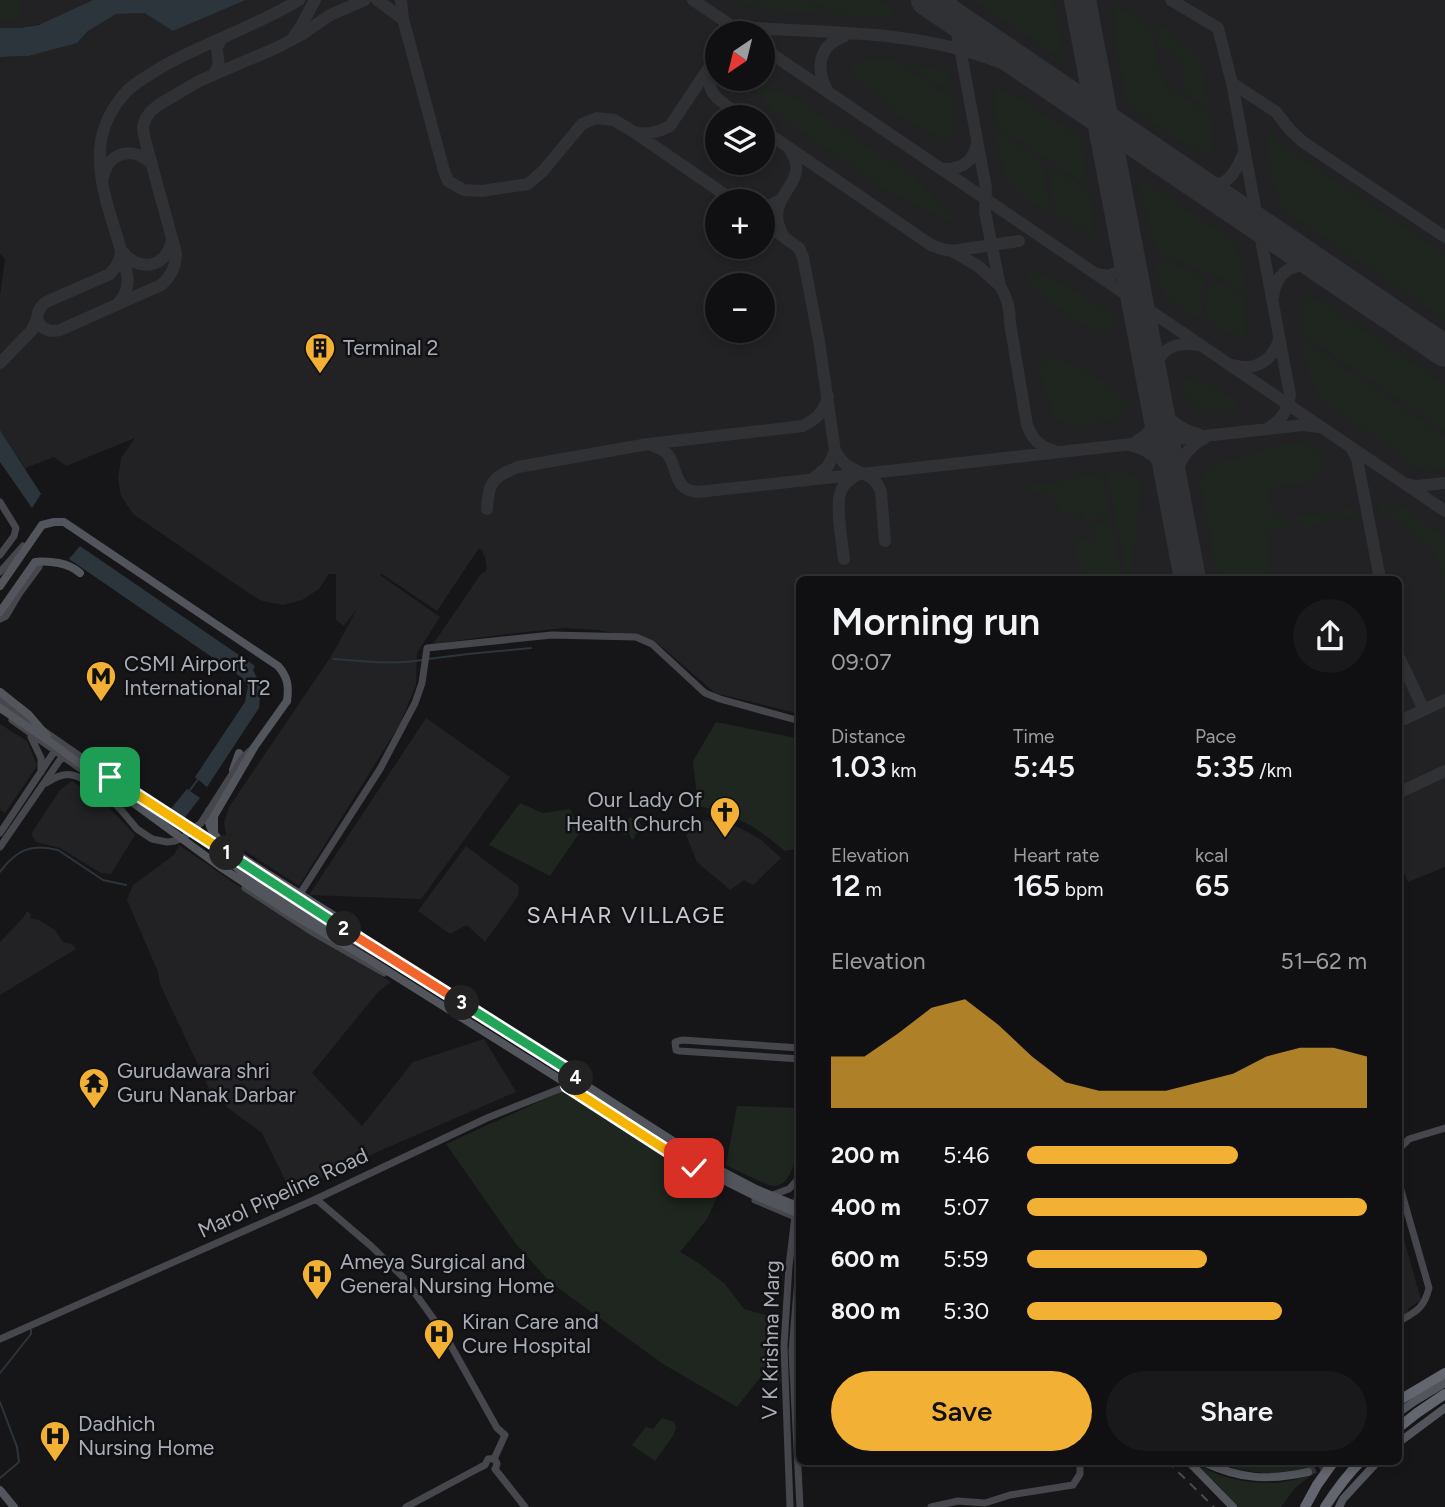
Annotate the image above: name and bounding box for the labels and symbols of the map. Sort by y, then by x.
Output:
north arrow [705,21,775,91]
building icon: Terminal 2 [303,331,337,375]
place label: Terminal 2 [343,335,439,360]
place label: CSMI Airport International T2 [124,651,271,700]
metro station icon: CSMI Airport International T2 [84,659,118,703]
pin [80,747,140,807]
place label: Our Lady Of Health Church [566,787,702,836]
church icon: Our Lady Of Health Church [708,795,742,839]
pin: 1 [210,836,244,870]
district label: SAHAR VILLAGE [527,901,727,929]
pin: 2 [326,912,362,946]
pin: 3 [444,986,480,1020]
place label: Gurudawara shri Guru Nanak Darbar [117,1058,296,1107]
pin: 4 [558,1060,594,1096]
temple icon: Gurudawara shri Guru Nanak Darbar [77,1066,111,1110]
pin [664,1138,724,1198]
street label: Marol Pipeline Road [194,1142,372,1243]
place label: Ameya Surgical and General Nursing Home [340,1249,554,1298]
hospital icon: Ameya Surgical and General Nursing Home [300,1257,334,1301]
street label: V K Krishna Marg [757,1260,784,1420]
place label: Kiran Care and Cure Hospital [462,1309,599,1358]
hospital icon: Kiran Care and Cure Hospital [422,1317,456,1361]
place label: Dadhich Nursing Home [78,1411,214,1460]
hospital icon: Dadhich Nursing Home [38,1419,72,1463]

